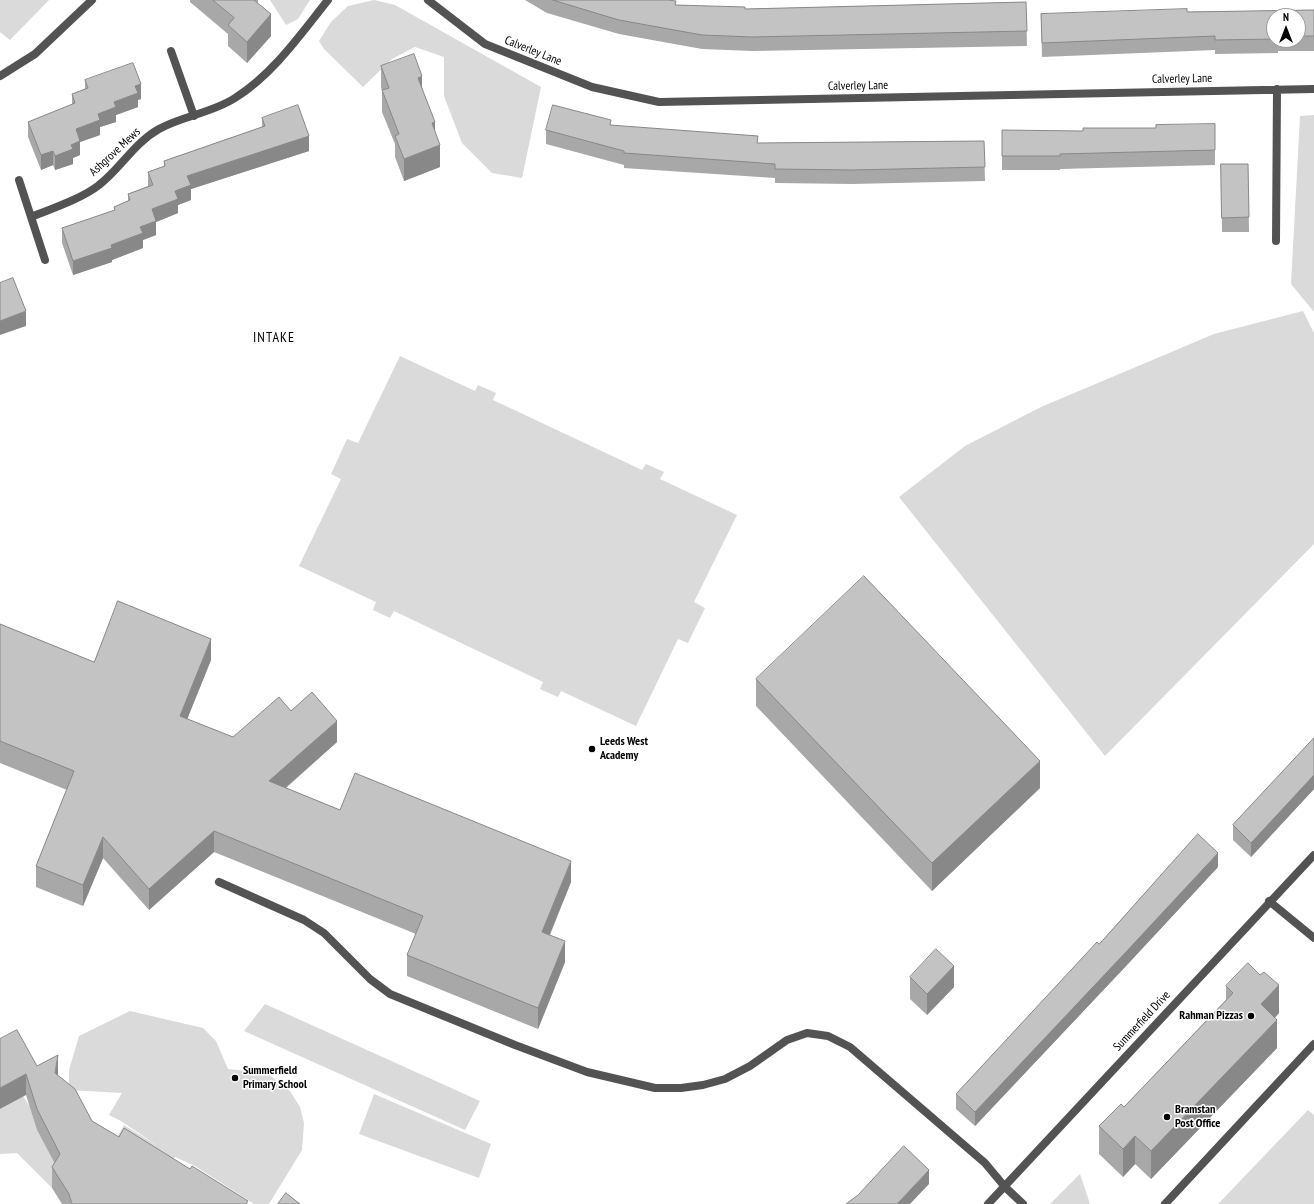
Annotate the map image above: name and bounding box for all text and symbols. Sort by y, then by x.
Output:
north arrow [1266,8,1306,48]
text: N [1283,10,1289,24]
street label: Calverley Lane [502,33,564,69]
street label: Calverley Lane [1152,71,1212,87]
street label: Calverley Lane [828,78,888,94]
street label: Ashgrove Mews [87,125,143,179]
district label: INTAKE [253,330,295,346]
place label: Leeds West Academy [600,735,648,763]
marker: Leeds West Academy [587,744,597,754]
street label: Summerfield Drive [1111,988,1173,1054]
place label: Rahman Pizzas [1179,1009,1243,1023]
marker: Rahman Pizzas [1246,1011,1256,1021]
place label: Summerfield Primary School [243,1064,307,1092]
marker: Summerfield Primary School [230,1073,240,1083]
place label: Bramstan Post Office [1175,1103,1220,1131]
marker: Bramstan Post Office [1162,1112,1172,1122]

